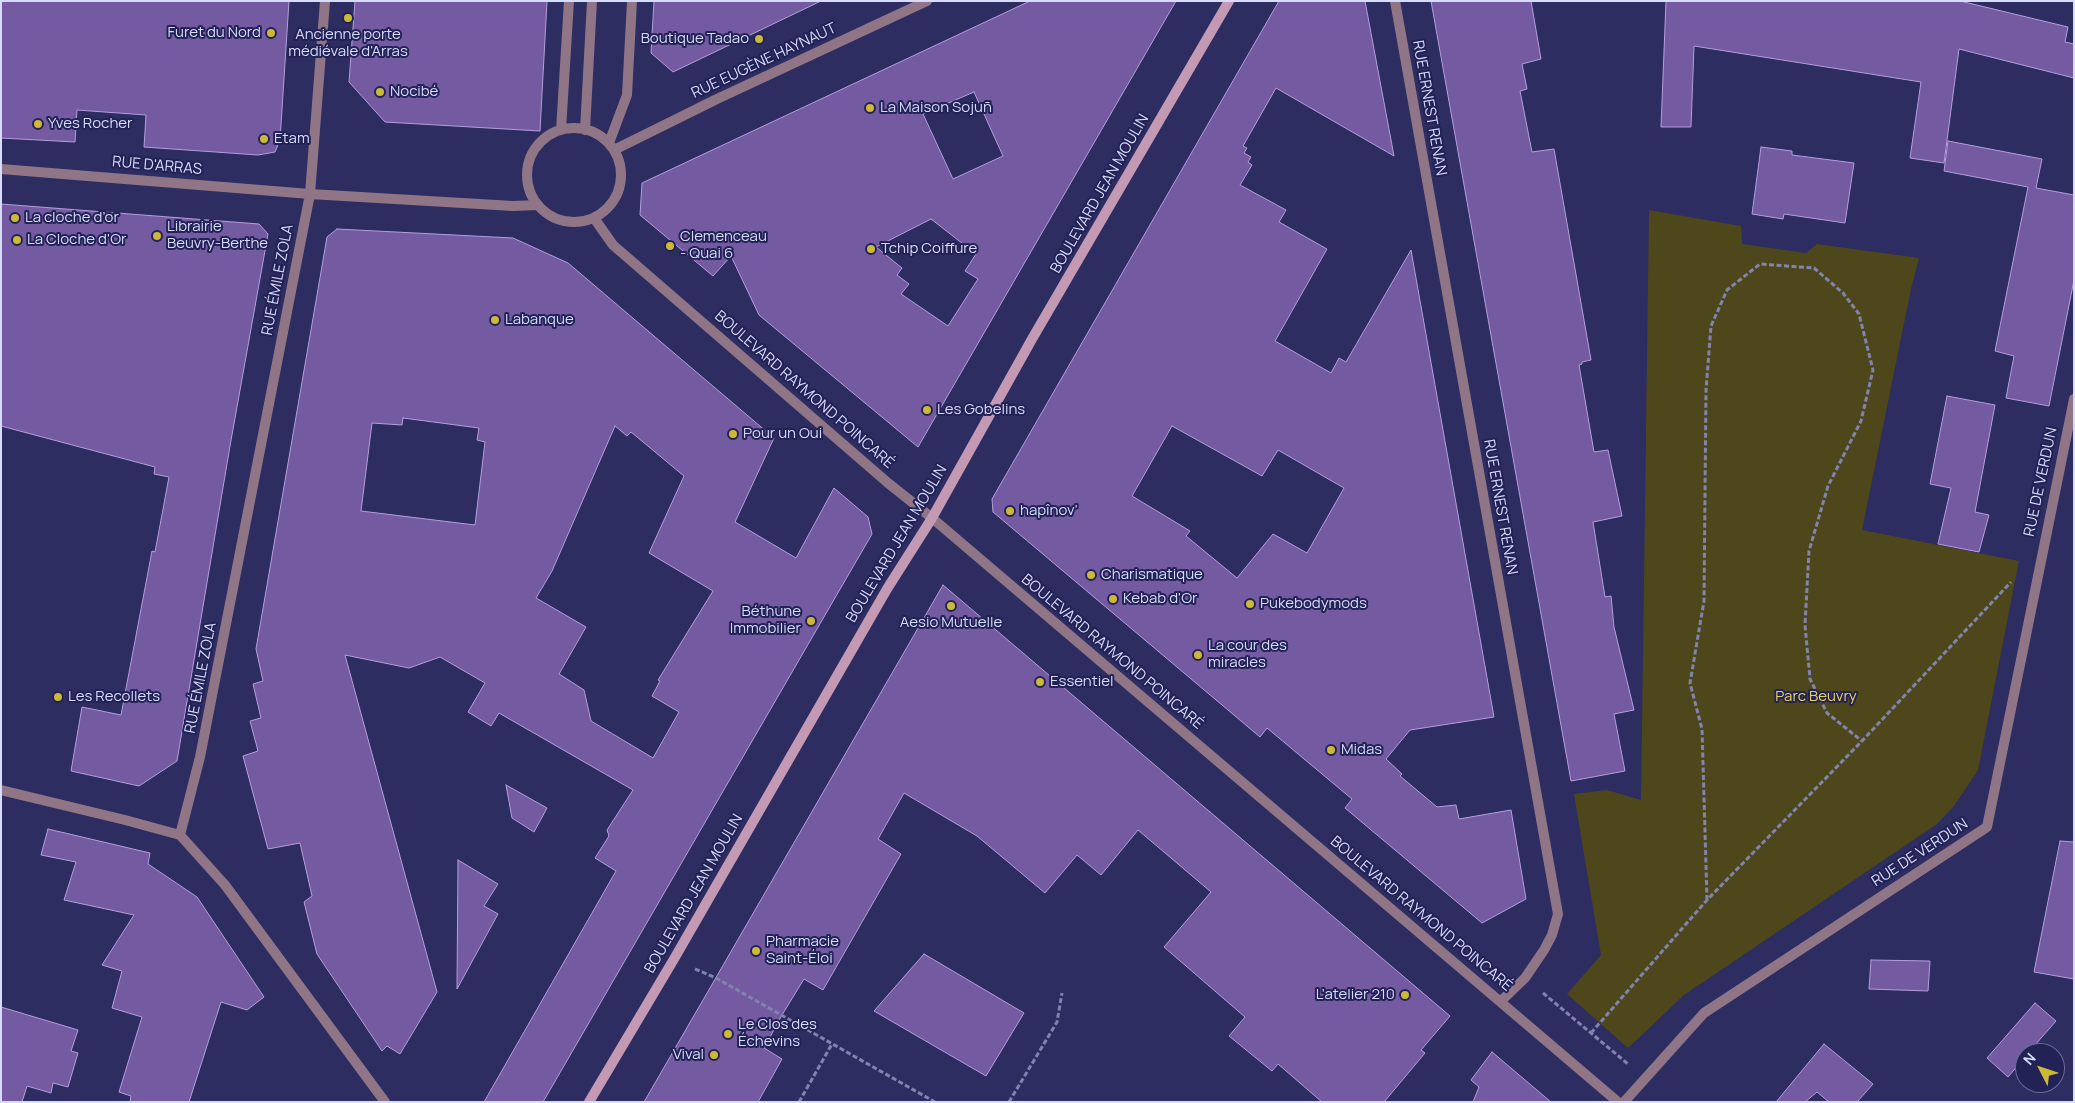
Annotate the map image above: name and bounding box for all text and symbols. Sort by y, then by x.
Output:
marker: Ancienne porte médiévale d'Arras [342,12,354,24]
street label: RUE EUGÈNE HAYNAUT [689,20,839,102]
place label: Furet du Nord [167,24,261,42]
place label: Ancienne porte médiévale d'Arras [288,26,408,61]
marker: Furet du Nord [265,27,277,39]
place label: Boutique Tadao [641,30,749,48]
marker: Boutique Tadao [753,33,765,45]
street label: RUE ERNEST RENAN [1408,39,1450,177]
place label: Nocibé [390,83,438,101]
marker: Nocibé [374,86,386,98]
place label: La Maison Sojuñ [880,99,992,117]
marker: La Maison Sojuñ [864,102,876,114]
street label: BOULEVARD JEAN MOULIN [1047,111,1153,277]
place label: Yves Rocher [48,115,132,133]
marker: Yves Rocher [32,118,44,130]
place label: Etam [274,130,310,148]
marker: Etam [258,133,270,145]
street label: RUE D'ARRAS [111,153,203,179]
place label: La cloche d’or [25,209,119,227]
marker: La cloche d’or [9,212,21,224]
place label: Librairie Beuvry-Berthe [167,218,268,253]
street label: RUE ÉMILE ZOLA [258,223,298,337]
place label: Clemenceau - Quai 6 [680,228,767,263]
marker: Librairie Beuvry-Berthe [151,230,163,242]
place label: La Cloche d'Or [27,231,126,249]
marker: La Cloche d'Or [11,234,23,246]
marker: Clemenceau - Quai 6 [664,240,676,252]
place label: Tchip Coiffure [881,240,977,258]
marker: Tchip Coiffure [865,243,877,255]
street label: BOULEVARD RAYMOND POINCARÉ [711,307,897,473]
place label: Labanque [505,311,574,329]
marker: Labanque [489,314,501,326]
place label: Les Gobelins [937,401,1025,419]
marker: Les Gobelins [921,404,933,416]
place label: Pour un Oui [743,425,822,443]
street label: RUE DE VERDUN [2021,426,2061,538]
marker: Pour un Oui [727,428,739,440]
street label: RUE ERNEST RENAN [1479,438,1521,576]
street label: BOULEVARD JEAN MOULIN [843,462,951,626]
place label: hapînov' [1020,502,1078,520]
marker: hapînov' [1004,505,1016,517]
place label: Charismatique [1101,566,1203,584]
marker: Charismatique [1085,569,1097,581]
street label: BOULEVARD RAYMOND POINCARÉ [1017,571,1207,733]
place label: Kebab d'Or [1123,590,1198,608]
marker: Kebab d'Or [1107,593,1119,605]
place label: Pukebodymods [1260,595,1367,613]
marker: Pukebodymods [1244,598,1256,610]
marker: Aesio Mutuelle [945,600,957,612]
place label: Béthune Immobilier [730,603,801,638]
place label: Aesio Mutuelle [900,614,1002,632]
marker: Béthune Immobilier [805,615,817,627]
street label: RUE ÉMILE ZOLA [181,621,221,735]
place label: La cour des miracles [1208,637,1287,672]
marker: La cour des miracles [1192,649,1204,661]
place label: Essentiel [1050,673,1114,691]
marker: Essentiel [1034,676,1046,688]
place label: Les Recollets [68,688,160,706]
park label: Parc Beuvry [1775,688,1857,706]
marker: Les Recollets [52,691,64,703]
place label: Midas [1341,741,1382,759]
marker: Midas [1325,744,1337,756]
street label: BOULEVARD JEAN MOULIN [641,811,747,977]
street label: RUE DE VERDUN [1869,815,1971,891]
street label: BOULEVARD RAYMOND POINCARÉ [1326,833,1516,995]
place label: Pharmacie Saint-Éloi [766,933,839,968]
marker: Pharmacie Saint-Éloi [750,945,762,957]
place label: L’atelier 210 [1316,986,1395,1004]
marker: L’atelier 210 [1399,989,1411,1001]
place label: Le Clos des Échevins [738,1016,817,1051]
marker: Le Clos des Échevins [722,1028,734,1040]
north arrow [2015,1043,2065,1093]
place label: Vival [673,1046,704,1064]
text: N [2019,1048,2040,1069]
marker: Vival [708,1049,720,1061]

